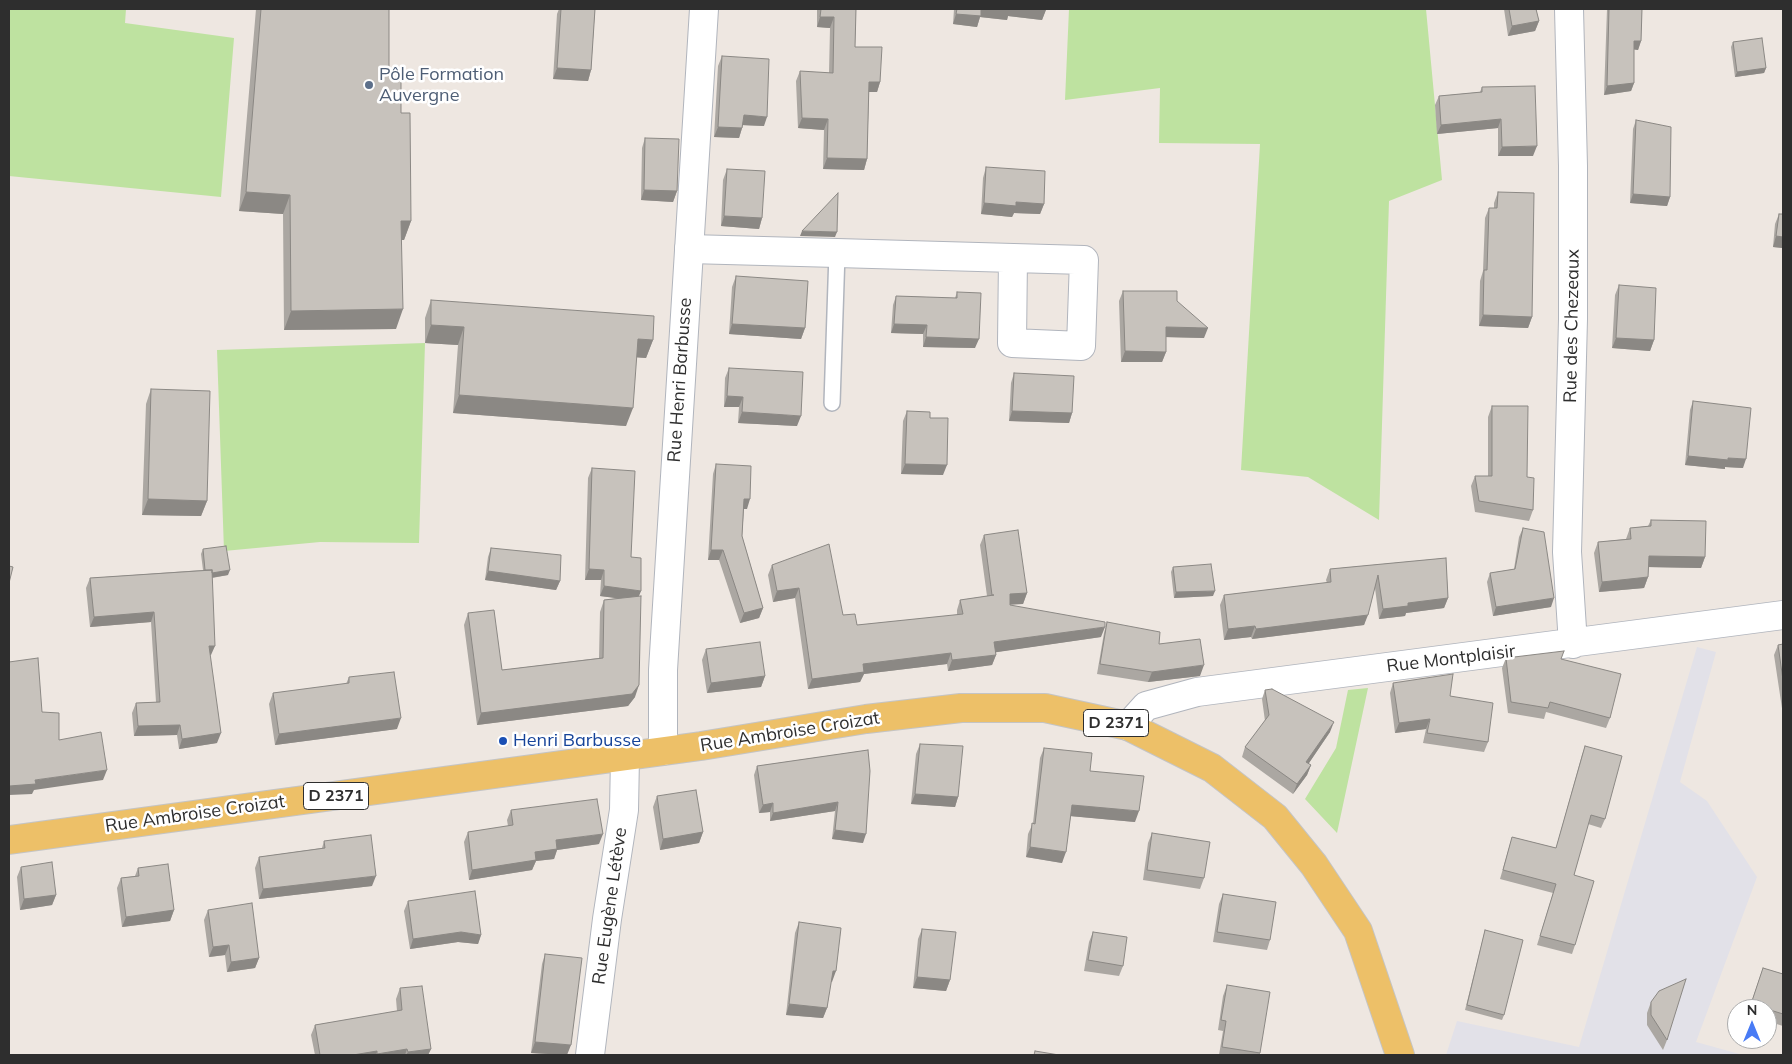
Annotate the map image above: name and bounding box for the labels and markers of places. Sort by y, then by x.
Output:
place label: Pôle Formation Auvergne [379,64,504,106]
marker: Pôle Formation Auvergne [363,79,375,91]
place label: Henri Barbusse [513,730,641,752]
marker: Henri Barbusse [497,735,509,747]

